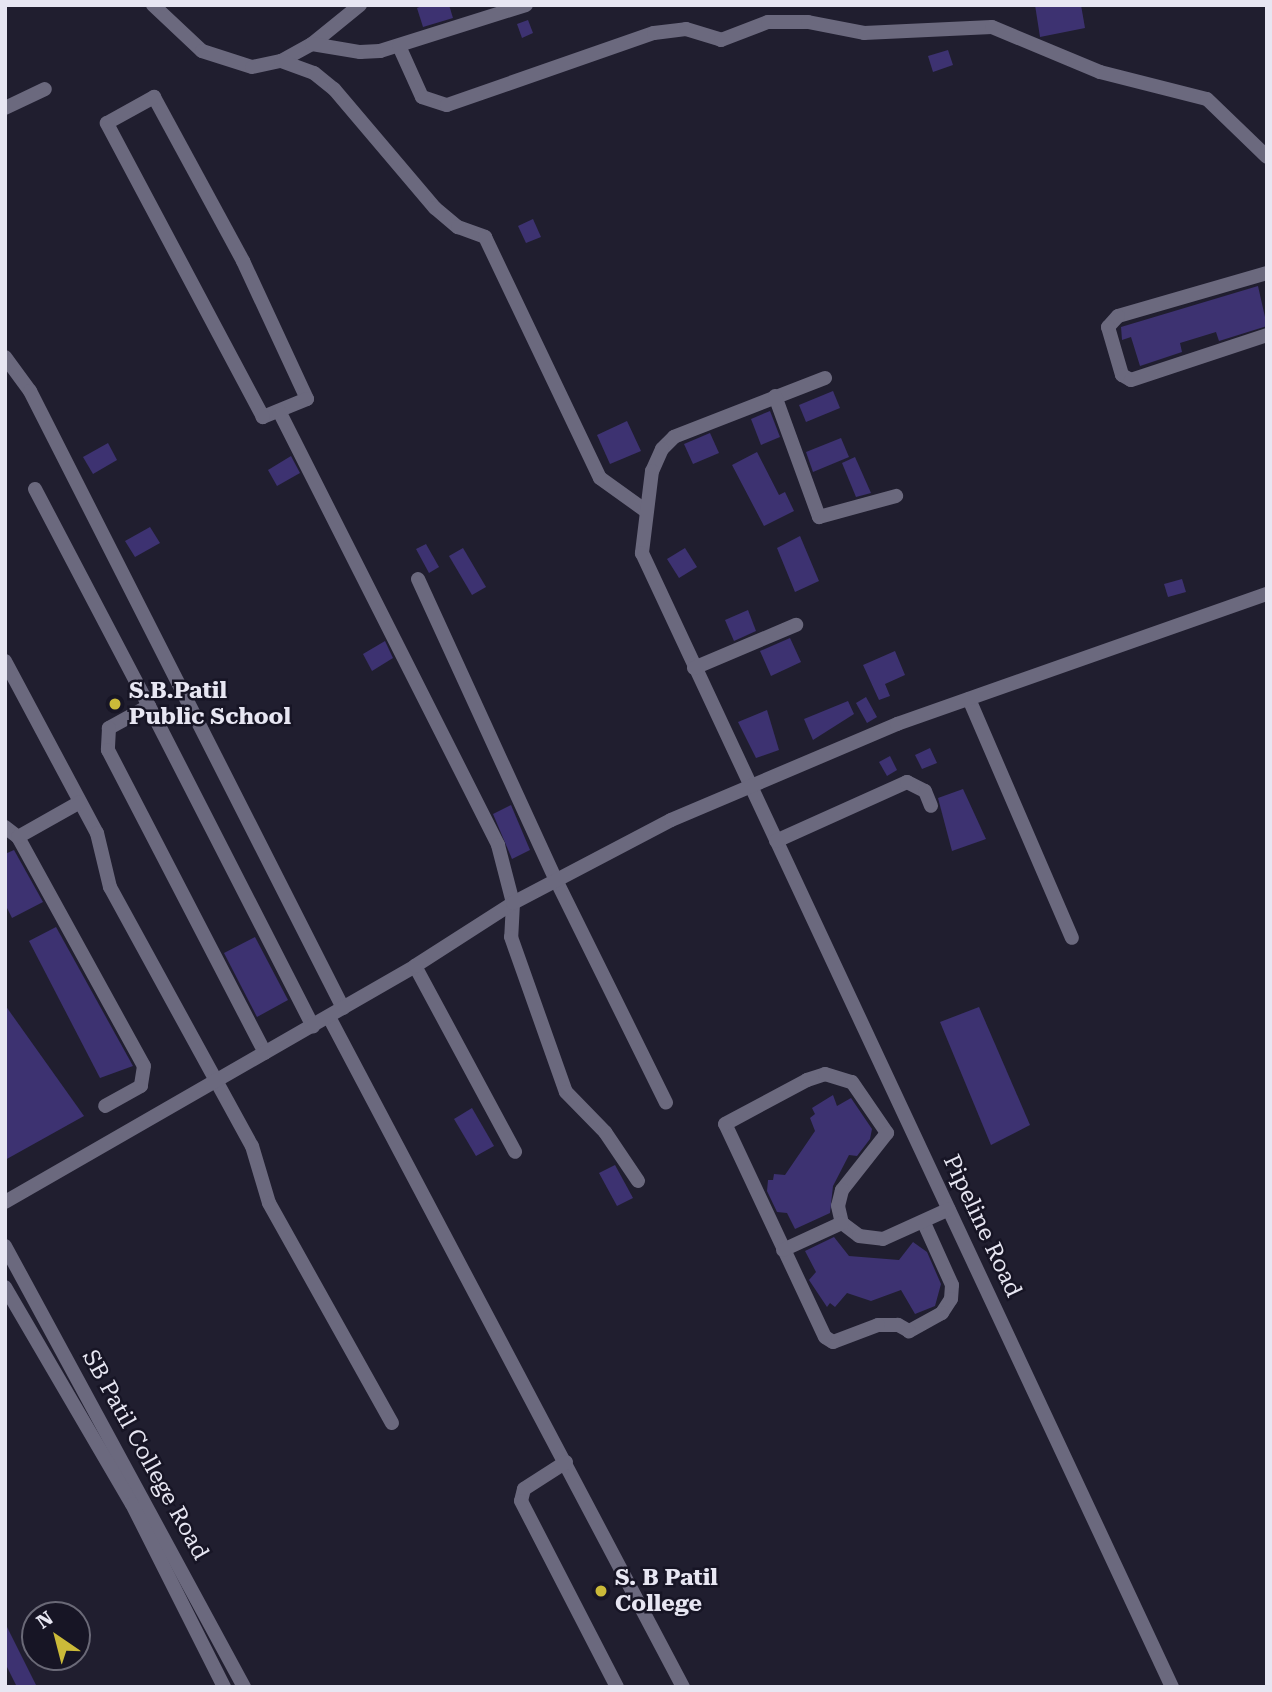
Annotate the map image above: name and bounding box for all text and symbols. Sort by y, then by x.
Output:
place label: S.B.Patil Public School [129,677,291,731]
marker: S.B.Patil Public School [107,696,123,712]
street label: Pipeline Road [937,1150,1027,1302]
street label: SB Patil College Road [76,1345,214,1565]
place label: S. B Patil College [615,1564,718,1618]
marker: S. B Patil College [593,1583,609,1599]
north arrow [21,1601,91,1671]
text: N [32,1606,57,1634]

